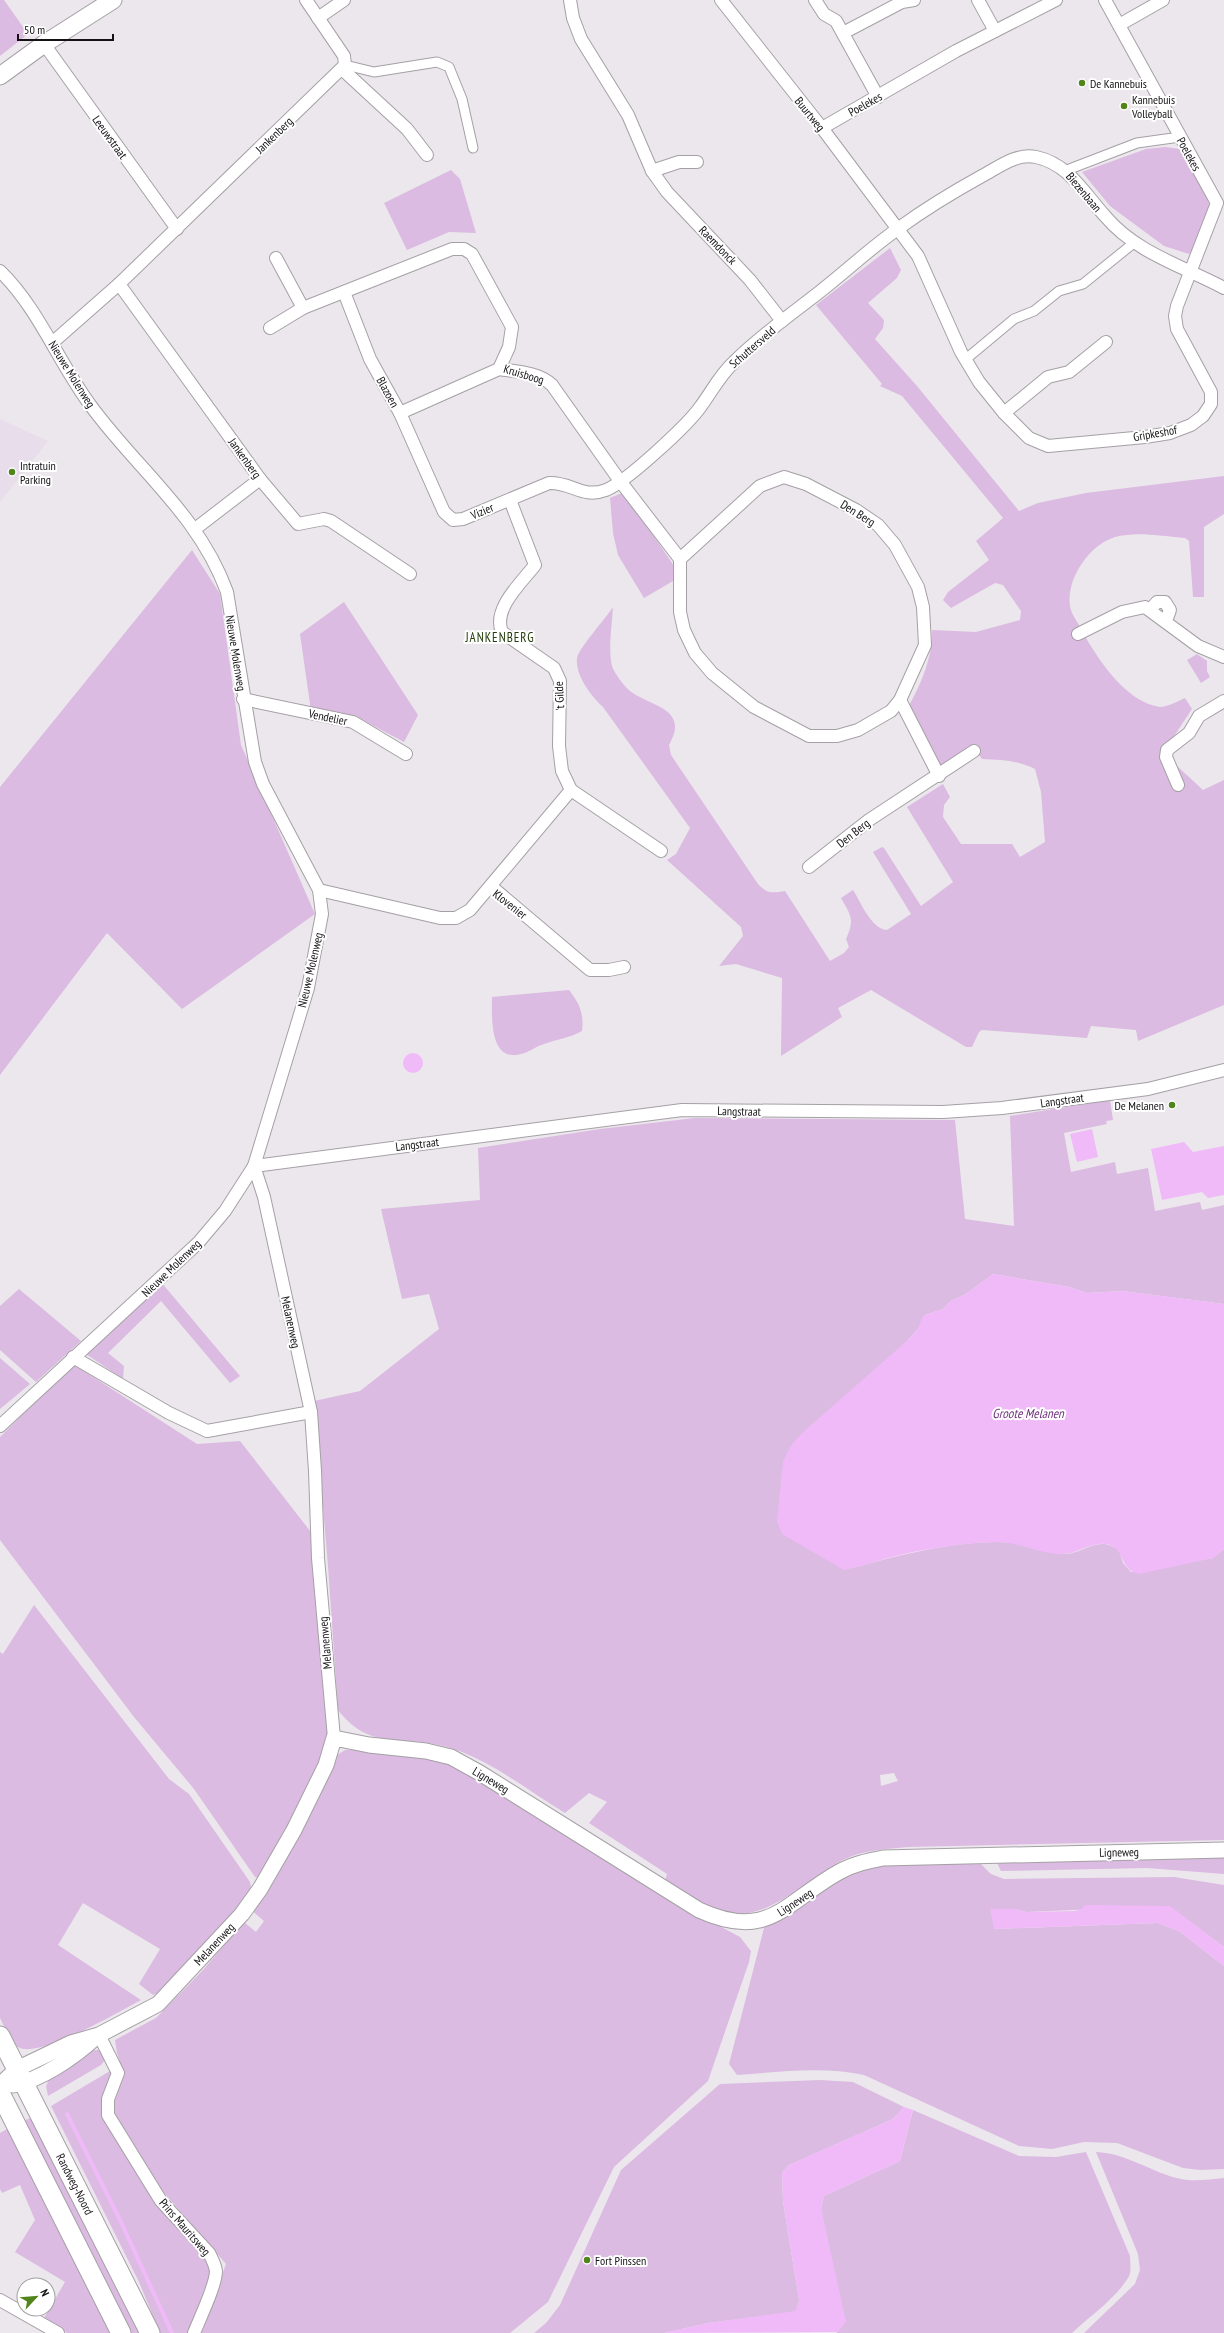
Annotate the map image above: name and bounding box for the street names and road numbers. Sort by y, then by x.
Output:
street label: Poelekes [845,89,885,119]
street label: Buurtweg [792,94,828,134]
street label: Leeuwstraat [89,112,131,162]
street label: Jankenberg [251,114,296,157]
street label: Poelekes [1174,134,1204,174]
street label: Biezenbaan [1063,169,1105,215]
street label: Raemdonck [696,223,740,268]
street label: Schuttersveld [726,323,778,371]
street label: Nieuwe Molenweg [45,338,99,410]
street label: Kruisboog [502,361,546,387]
street label: Blazoen [373,374,403,410]
street label: Gripkeshof [1132,422,1179,444]
street label: Jankenberg [225,434,265,481]
street label: Den Berg [838,497,878,529]
street label: Vizier [467,499,496,523]
street label: Nieuwe Molenweg [223,614,249,692]
street label: 't Gilde [551,681,567,711]
street label: Vendelier [306,705,349,729]
street label: Den Berg [833,815,873,851]
street label: Klovenier [490,886,531,923]
street label: Nieuwe Molenweg [294,931,326,1009]
street label: Langstraat [1039,1089,1085,1110]
street label: Langstraat [717,1103,762,1119]
street label: Langstraat [394,1134,440,1154]
street label: Nieuwe Molenweg [138,1236,204,1300]
street label: Melanenweg [278,1295,304,1349]
street label: Melanenweg [315,1616,335,1670]
street label: Ligneweg [470,1763,512,1797]
street label: Ligneweg [1099,1844,1139,1860]
street label: Ligneweg [774,1885,816,1919]
street label: Melanenweg [191,1920,237,1968]
street label: Randweg-Noord [53,2151,97,2217]
street label: Prins Mauritsweg [156,2195,214,2259]

